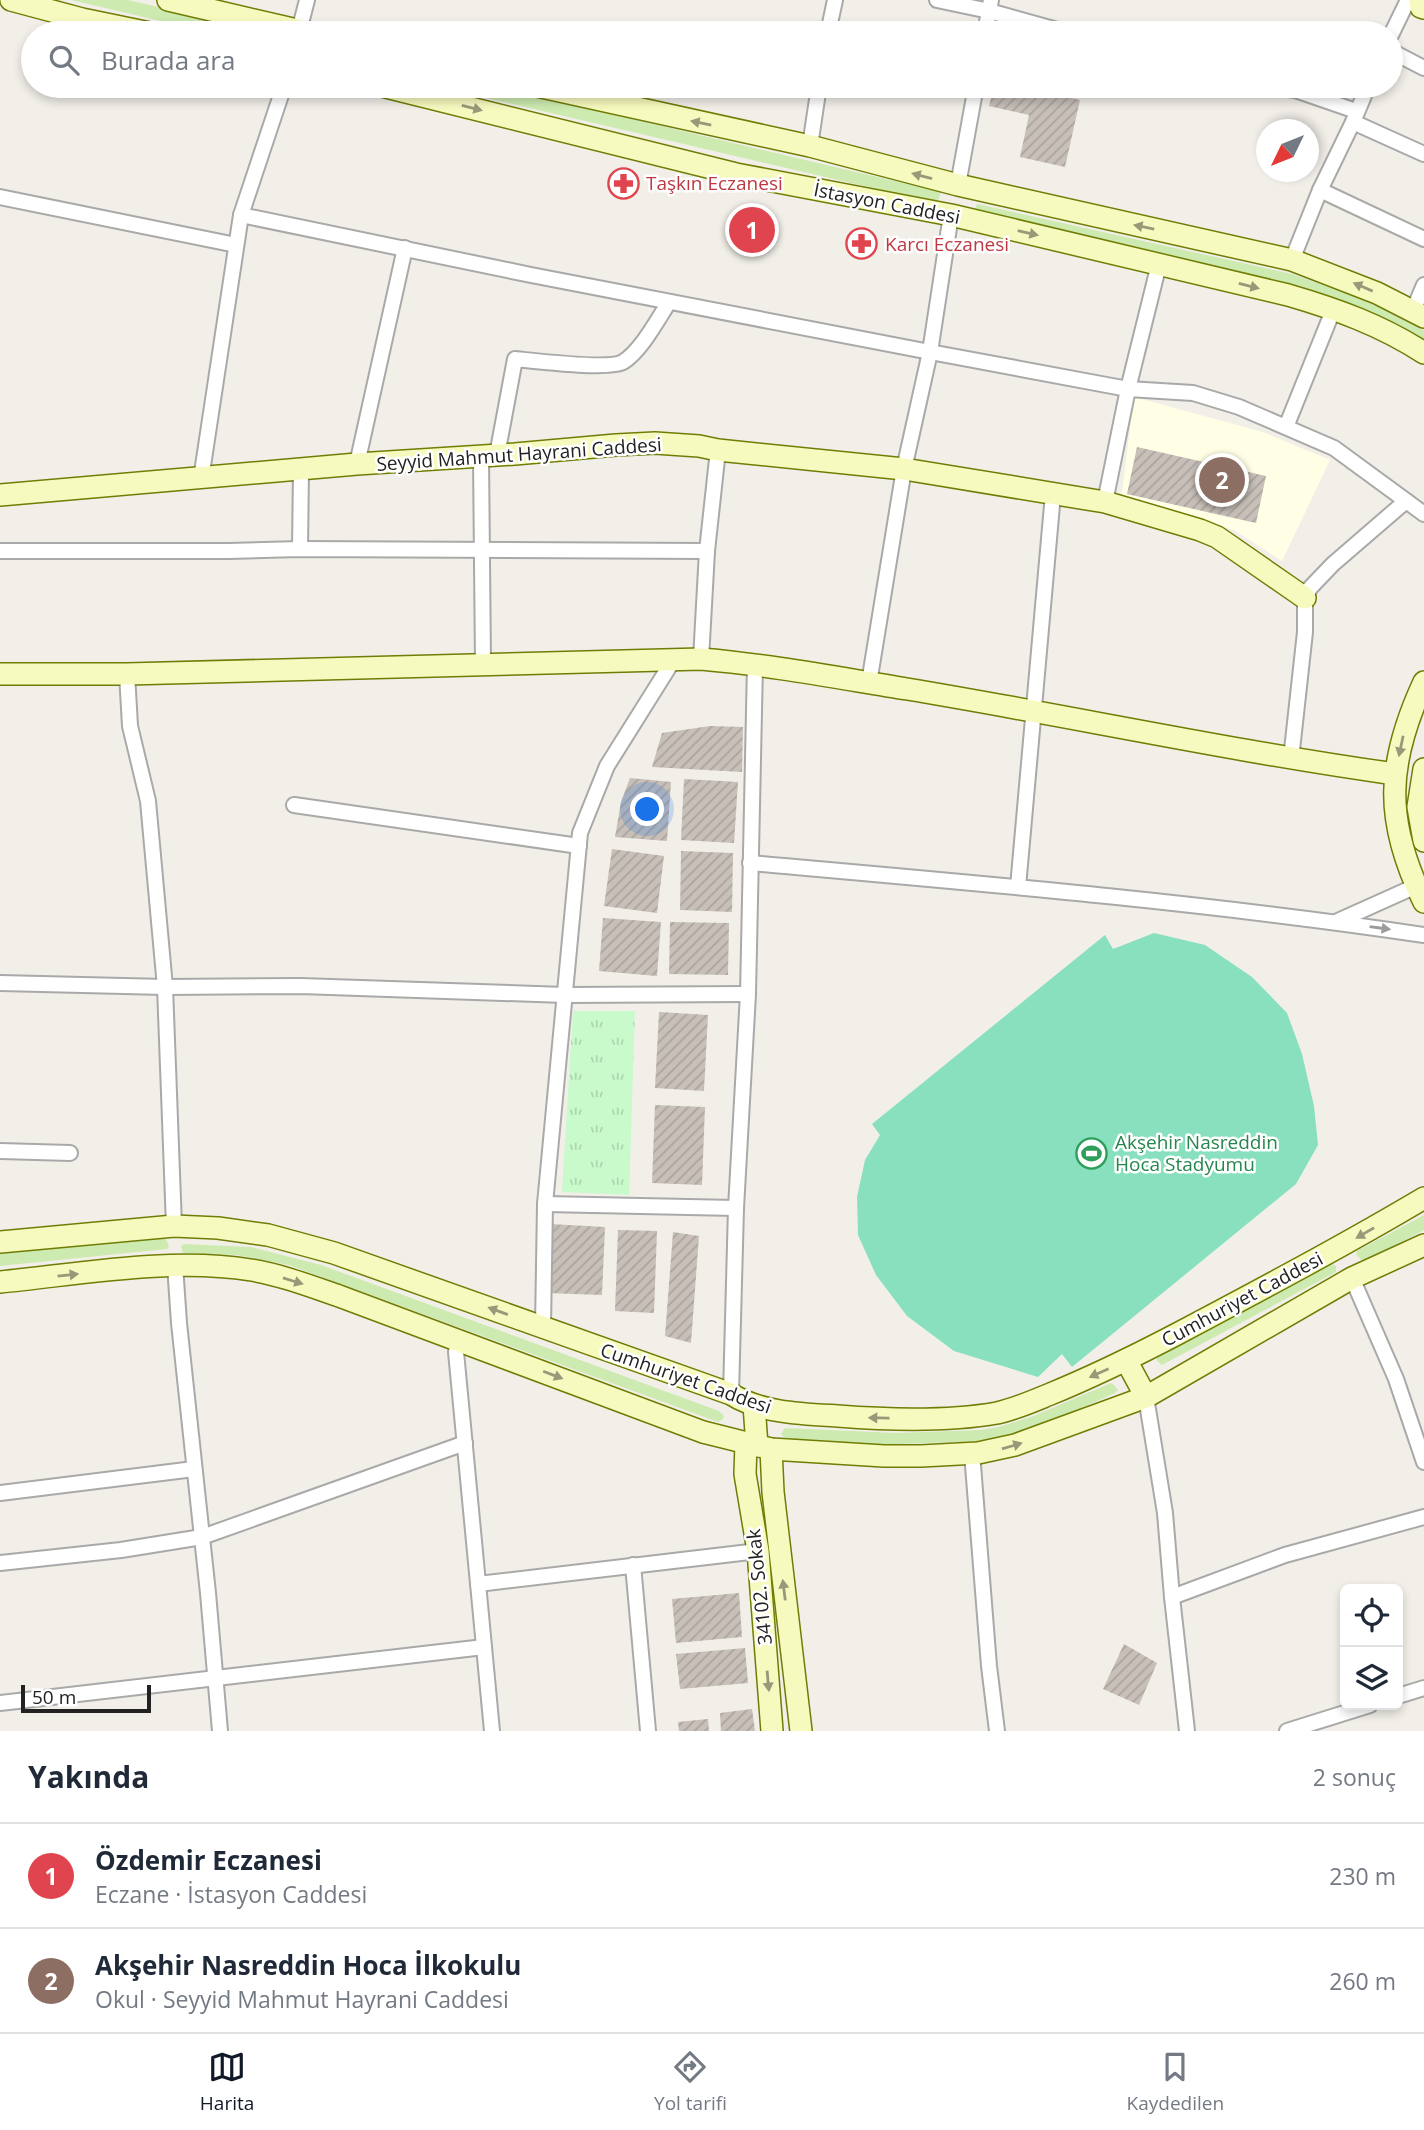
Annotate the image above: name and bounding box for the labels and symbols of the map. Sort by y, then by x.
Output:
one-way arrow [461,103,483,114]
one-way arrow [690,117,712,128]
north arrow [1256,119,1319,182]
pharmacy icon: Taşkın Eczanesi [606,166,640,200]
place label: Taşkın Eczanesi [646,170,783,196]
one-way arrow [911,170,933,181]
street label: İstasyon Caddesi [812,176,962,230]
pin: 1 [729,204,775,256]
one-way arrow [1133,221,1155,232]
pharmacy icon: Karcı Eczanesi [845,227,879,261]
one-way arrow [1017,228,1039,239]
place label: Karcı Eczanesi [885,231,1009,257]
one-way arrow [1239,281,1261,292]
one-way arrow [1353,281,1373,293]
street label: Seyyid Mahmut Hayrani Caddesi [376,431,662,477]
pin: 2 [1199,454,1245,506]
one-way arrow [1395,735,1406,757]
your location [630,792,664,826]
one-way arrow [1369,923,1391,934]
place label: Akşehir Nasreddin Hoca Stadyumu [1115,1129,1278,1177]
sports icon: Akşehir Nasreddin Hoca Stadyumu [1075,1136,1109,1170]
one-way arrow [1356,1227,1375,1239]
street label: Cumhuriyet Caddesi [1157,1245,1327,1353]
one-way arrow [57,1269,79,1280]
one-way arrow [283,1276,304,1286]
one-way arrow [488,1305,509,1316]
street label: Cumhuriyet Caddesi [597,1337,775,1419]
one-way arrow [1089,1367,1109,1379]
one-way arrow [543,1370,564,1381]
one-way arrow [868,1412,890,1424]
one-way arrow [1002,1440,1023,1450]
street label: 34102. Sokak [740,1528,778,1646]
one-way arrow [779,1579,790,1601]
one-way arrow [763,1670,774,1692]
scale bar [21,1682,150,1714]

